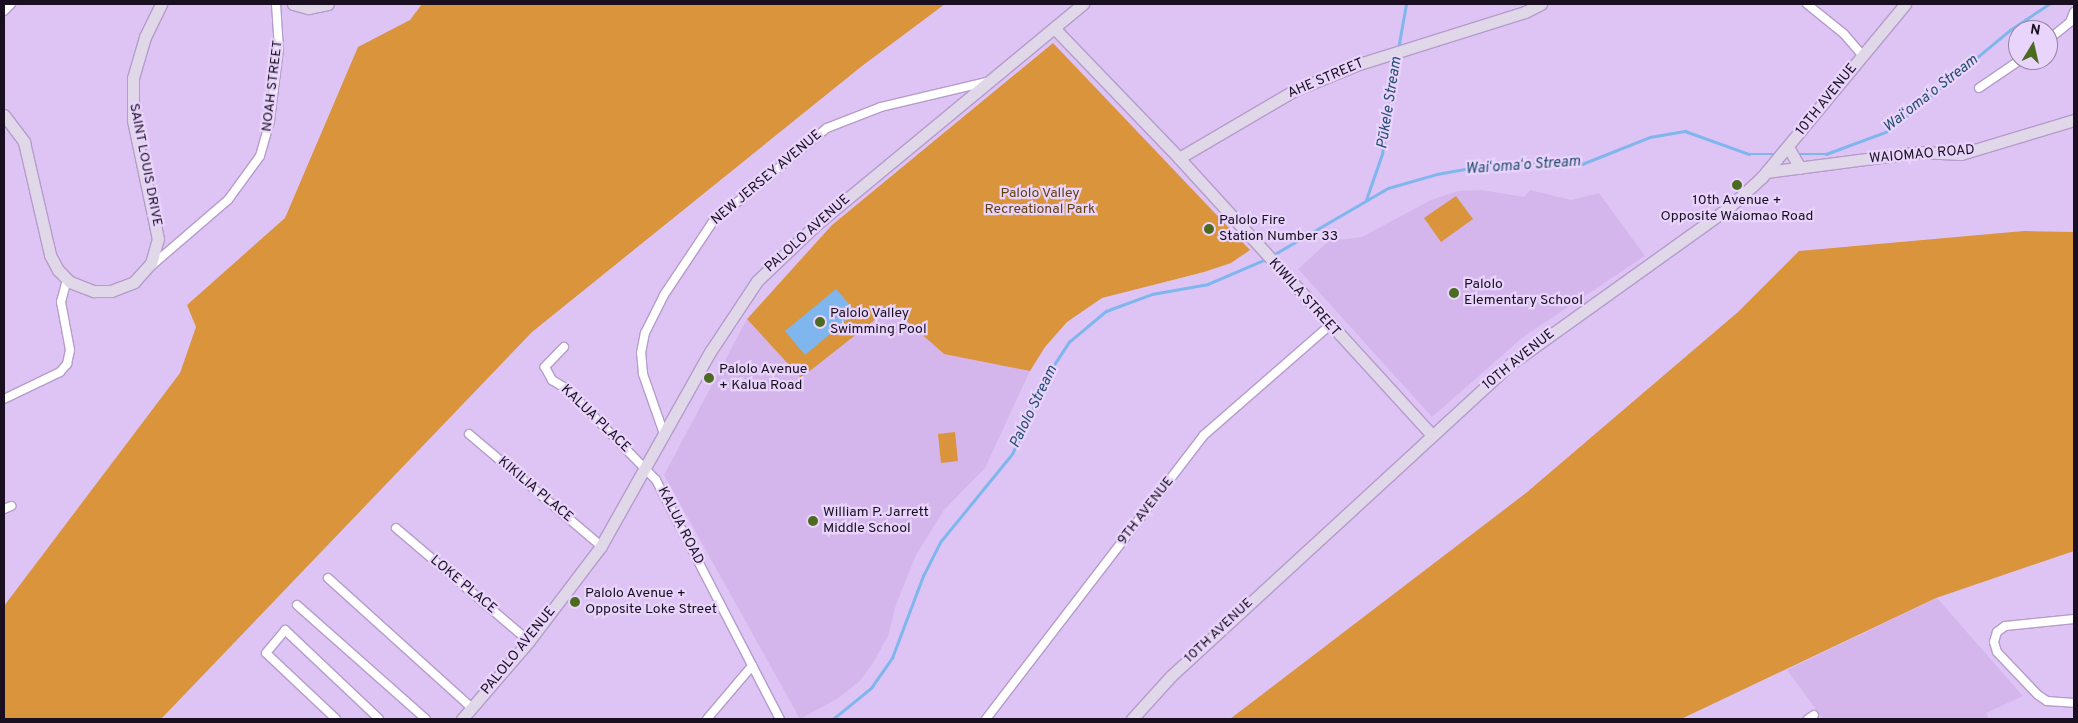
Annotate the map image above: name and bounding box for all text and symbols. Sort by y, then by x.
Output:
north arrow [2008,20,2058,70]
text: N [2029,21,2042,40]
street label: NOAH STREET [259,39,287,133]
water label: Waiʻomaʻo Stream [1880,51,1982,137]
street label: AHE STREET [1285,55,1367,103]
water label: Pūkele Stream [1374,56,1406,150]
street label: 10TH AVENUE [1793,60,1861,140]
street label: SAINT LOUIS DRIVE [125,102,165,228]
street label: NEW JERSEY AVENUE [708,126,826,230]
street label: WAIOMAO ROAD [1869,142,1975,168]
water label: Waiʻomaʻo Stream [1465,153,1581,179]
marker: 10th Avenue + Opposite Waiomao Road [1731,179,1743,191]
park label: Palolo Valley Recreational Park [985,186,1095,218]
street label: PALOLO AVENUE [762,191,854,277]
place label: 10th Avenue + Opposite Waiomao Road [1660,193,1814,226]
place label: Palolo Fire Station Number 33 [1219,213,1338,246]
marker: Palolo Fire Station Number 33 [1203,223,1215,235]
street label: KIWILA STREET [1264,255,1344,341]
place label: Palolo Elementary School [1464,277,1583,310]
marker: Palolo Elementary School [1448,287,1460,299]
place label: Palolo Valley Swimming Pool [830,306,927,338]
marker: Palolo Valley Swimming Pool [814,316,826,328]
street label: 10TH AVENUE [1479,326,1559,394]
place label: Palolo Avenue + Kalua Road [719,362,808,394]
water label: Palolo Stream [1006,363,1062,451]
marker: Palolo Avenue + Kalua Road [703,372,715,384]
street label: KALUA PLACE [556,381,634,457]
street label: KIKILIA PLACE [494,453,576,527]
street label: 9TH AVENUE [1114,473,1178,549]
street label: KALUA ROAD [653,484,707,568]
place label: William P. Jarrett Middle School [823,505,929,538]
marker: William P. Jarrett Middle School [807,515,819,527]
street label: LOKE PLACE [426,552,500,618]
place label: Palolo Avenue + Opposite Loke Street [585,586,717,618]
street label: 10TH AVENUE [1181,595,1257,667]
marker: Palolo Avenue + Opposite Loke Street [569,596,581,608]
street label: PALOLO AVENUE [478,603,560,699]

